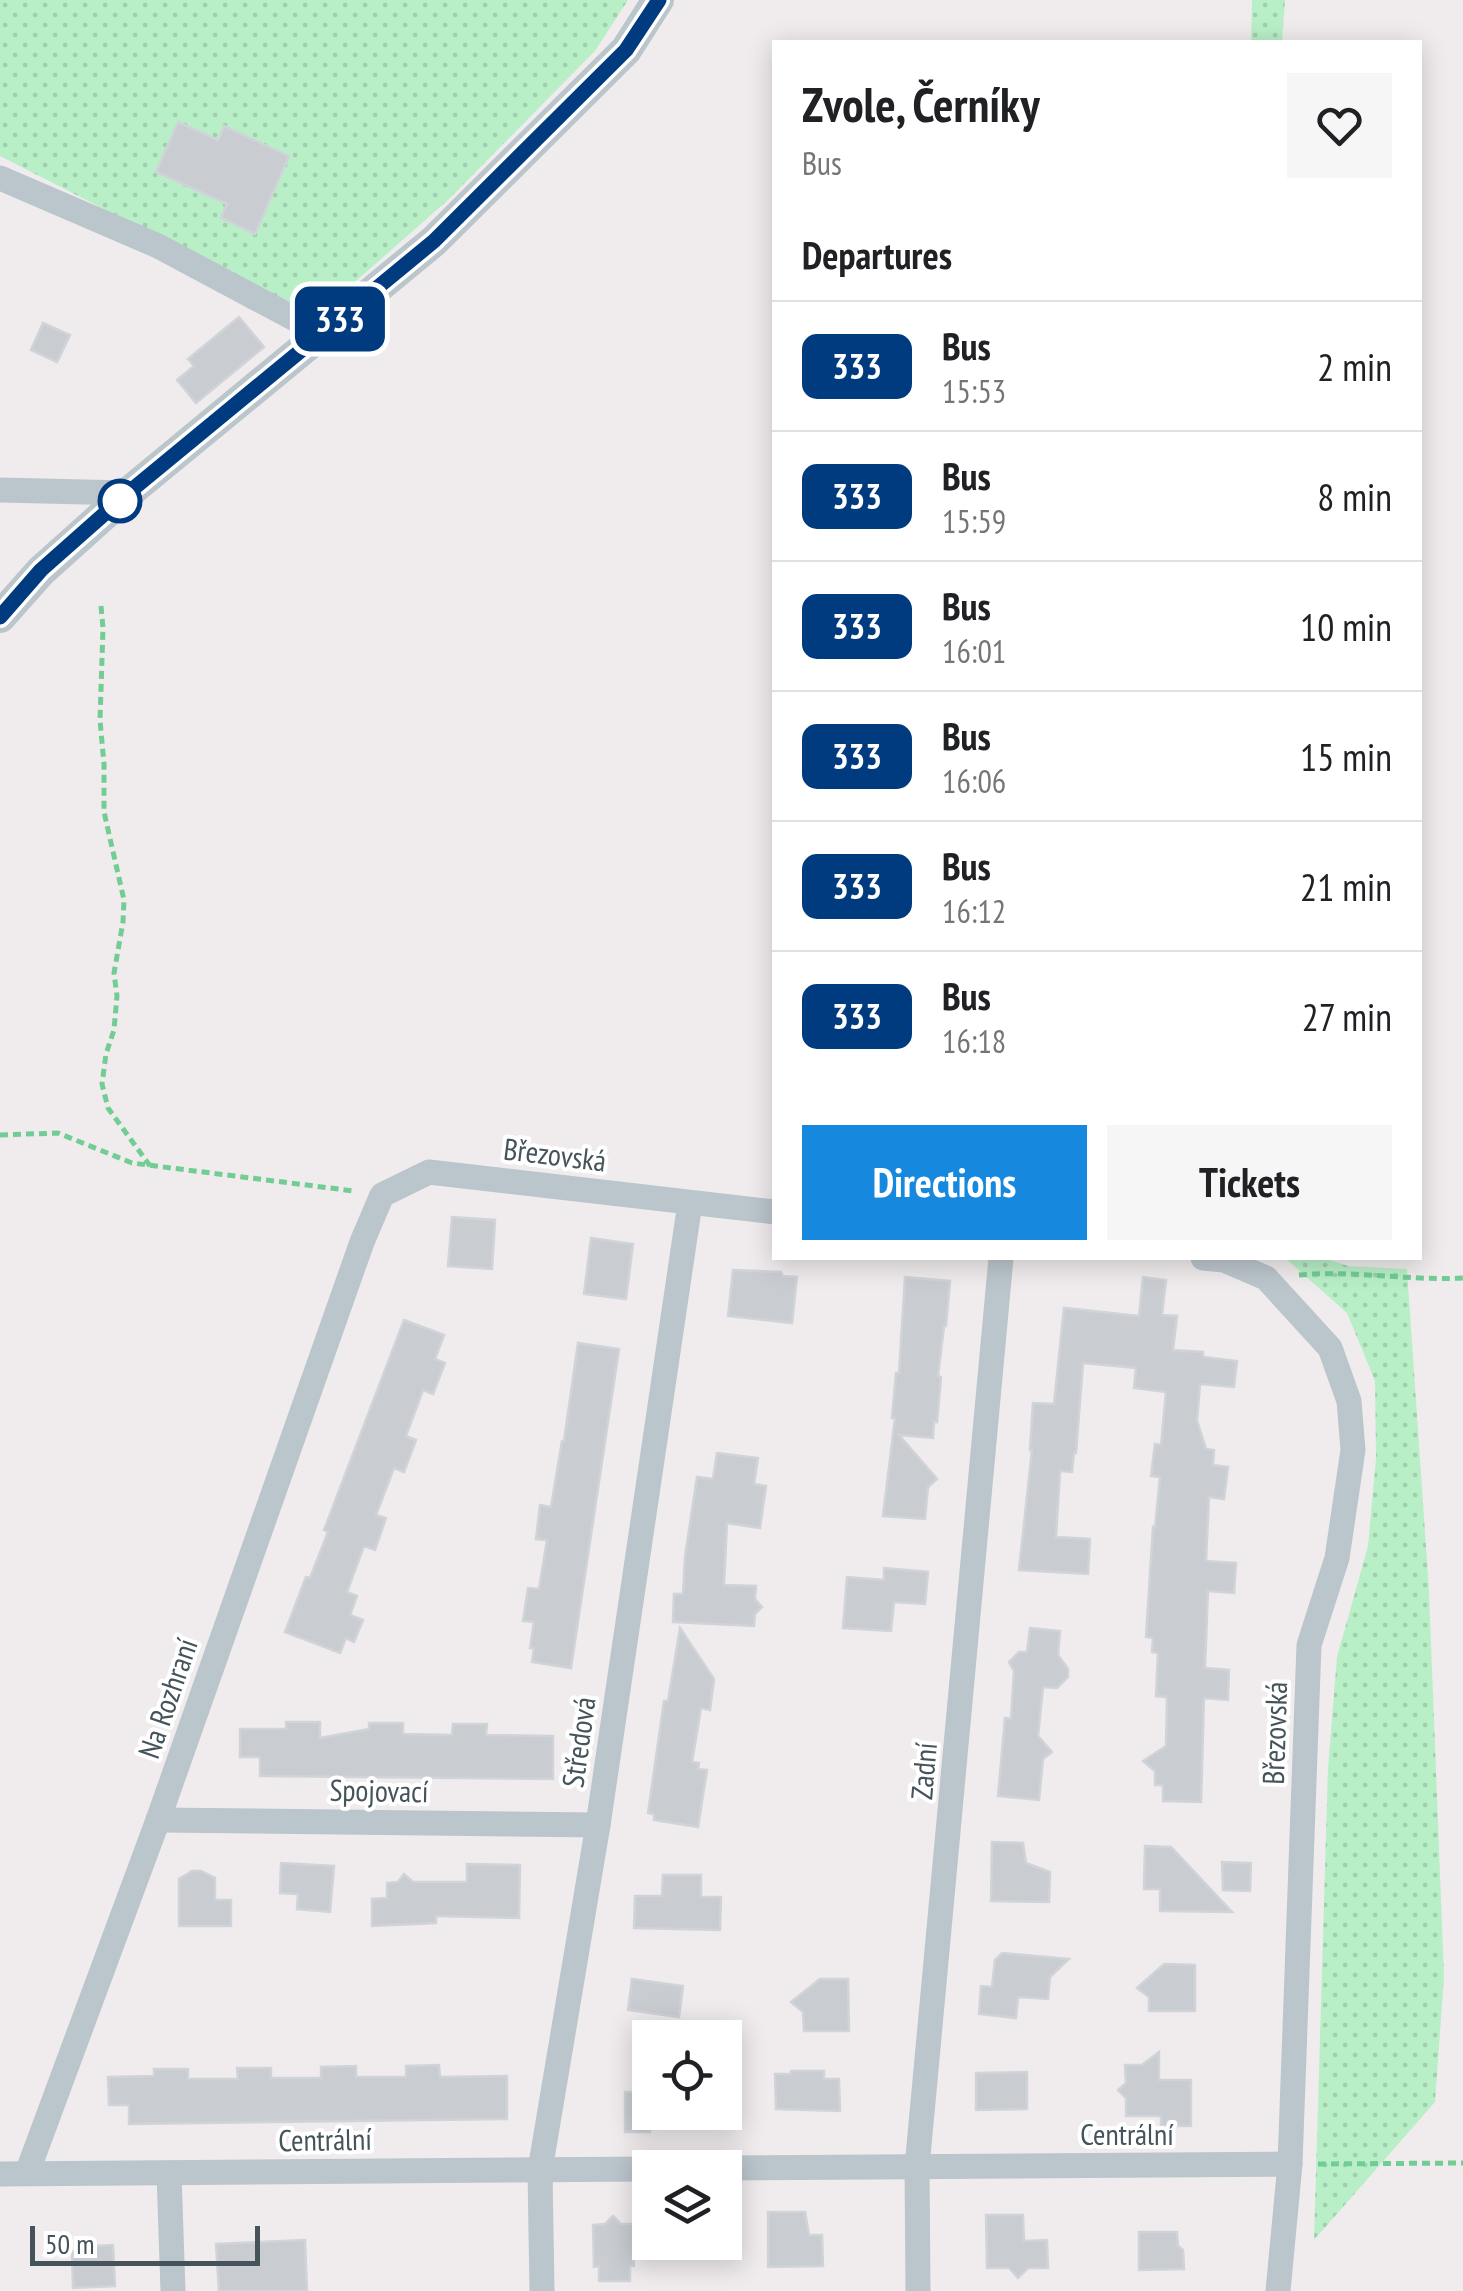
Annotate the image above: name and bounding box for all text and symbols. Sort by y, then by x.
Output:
text: Zvole, Černíky [802,73,1040,135]
button: heart [1287,73,1392,178]
text: Bus [802,142,842,184]
text: Departures [802,230,952,279]
line badge: 333 [282,286,398,352]
text: 333 [315,296,365,342]
text: Bus [942,321,991,370]
text: 2 min [1317,342,1392,391]
text: 333 [832,343,882,389]
text: 15:53 [942,370,1006,412]
text: Bus [942,451,991,500]
text: 8 min [1317,472,1392,521]
text: 333 [832,473,882,519]
unlabelled marker [99,480,141,522]
text: 15:59 [942,500,1006,542]
text: Bus [942,581,991,630]
text: 10 min [1300,602,1392,651]
text: 333 [832,603,882,649]
text: 16:01 [942,630,1006,672]
text: Bus [942,711,991,760]
text: 15 min [1300,732,1392,781]
text: 333 [832,733,882,779]
text: 16:06 [942,760,1006,802]
text: Bus [942,841,991,890]
text: 21 min [1300,862,1392,911]
text: 333 [832,863,882,909]
text: 16:12 [942,890,1006,932]
text: Bus [942,971,991,1020]
text: 27 min [1302,992,1392,1041]
text: 333 [832,993,882,1039]
text: 16:18 [942,1020,1006,1062]
button: Directions [802,1125,1087,1240]
button: Tickets [1107,1125,1392,1240]
street label: Březovská [501,1128,609,1180]
street label: Na Rozhraní [128,1632,206,1763]
street label: Březovská [1253,1681,1295,1785]
street label: Středová [552,1694,604,1790]
street label: Zadní [901,1740,945,1801]
street label: Spojovací [329,1770,429,1810]
map controls [632,2020,742,2260]
button: locate [632,2020,742,2130]
street label: Centrální [1080,2114,1174,2153]
street label: Centrální [278,2119,373,2159]
button: layers [632,2150,742,2260]
scale bar [30,2221,260,2266]
text: 50 m [45,2225,94,2262]

